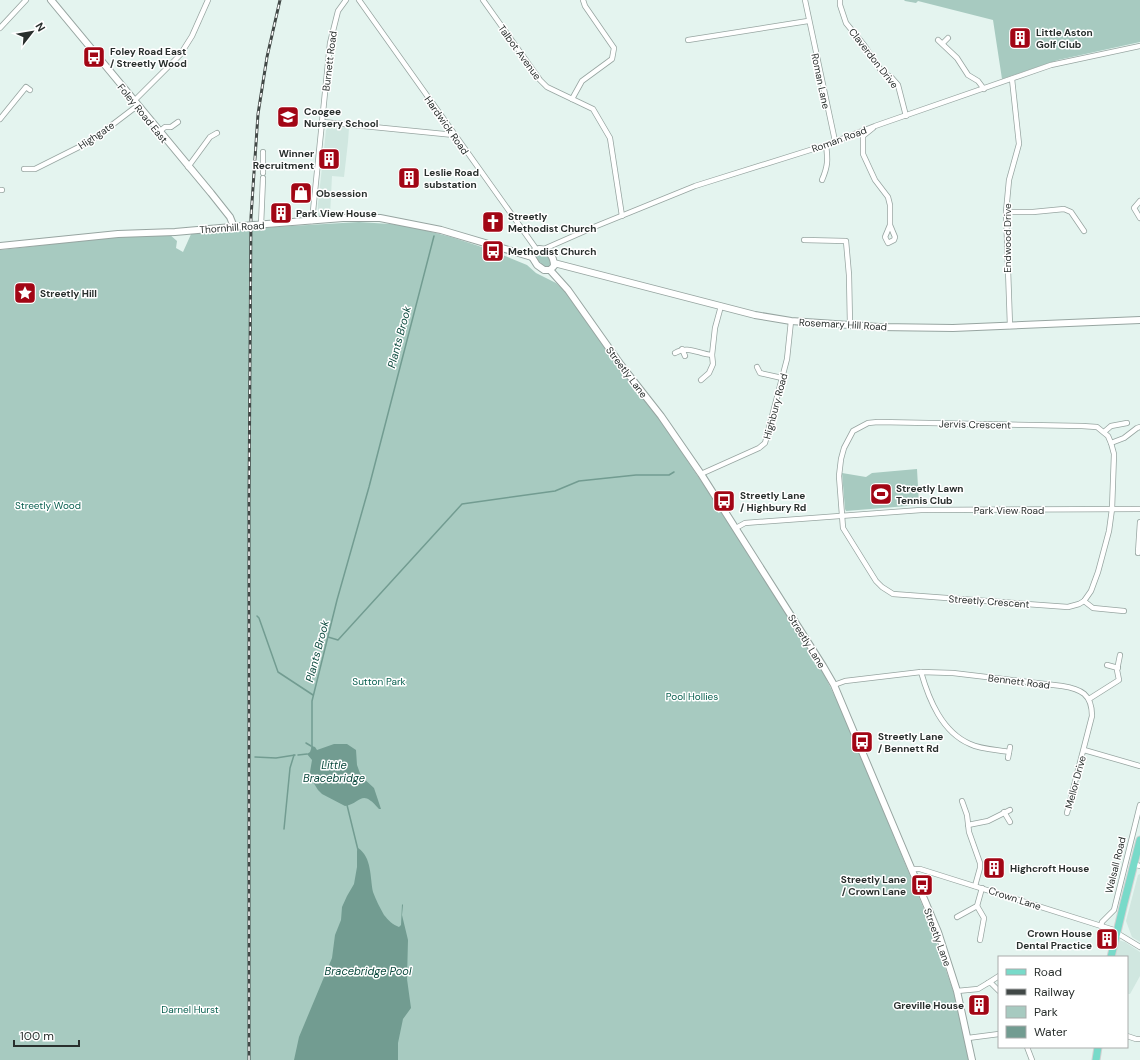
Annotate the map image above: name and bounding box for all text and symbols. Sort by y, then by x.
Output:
north arrow [12,12,52,52]
text: N [33,20,49,34]
street label: Talbot Avenue [495,22,544,83]
street label: Claverdon Drive [846,25,901,91]
building icon: Little Aston Golf Club [1007,25,1033,51]
place label: Little Aston Golf Club [1036,26,1093,51]
street label: Burnett Road [319,30,340,92]
bus stop icon: Foley Road East / Streetly Wood [81,44,107,70]
place label: Foley Road East / Streetly Wood [110,45,187,70]
street label: Roman Lane [808,52,833,110]
street label: Foley Road East [115,81,171,146]
street label: Hardwick Road [422,93,472,157]
school or university icon: Coogee Nursery School [275,104,301,130]
place label: Coogee Nursery School [304,105,379,130]
street label: Highgate [76,118,117,152]
street label: Roman Road [810,124,868,155]
building icon: Winner Recruitment [316,146,342,172]
place label: Winner Recruitment [253,147,314,172]
building icon: Leslie Road substation [396,165,422,191]
place label: Leslie Road substation [424,166,479,191]
shop icon: Obsession [288,180,314,206]
place label: Obsession [316,187,367,200]
building icon: Park View House [268,200,294,226]
street label: Endwood Drive [1001,203,1014,273]
place label: Park View House [296,207,377,220]
church icon: Streetly Methodist Church [480,209,506,235]
place label: Streetly Methodist Church [508,210,597,235]
street label: Thornhill Road [199,219,265,236]
bus stop icon: Methodist Church [480,238,506,264]
place label: Methodist Church [508,245,597,258]
place icon: Streetly Hill [12,280,38,306]
place label: Streetly Hill [40,287,97,300]
water label: Plants Brook [384,304,414,369]
street label: Rosemary Hill Road [799,316,887,333]
street label: Streetly Lane [603,344,650,401]
street label: Highbury Road [760,372,791,441]
street label: Jervis Crescent [939,417,1011,432]
sports icon: Streetly Lawn Tennis Club [868,481,894,507]
place label: Streetly Lawn Tennis Club [896,482,964,507]
bus stop icon: Streetly Lane / Highbury Rd [711,488,737,514]
place label: Streetly Lane / Highbury Rd [740,489,806,514]
park label: Streetly Wood [15,499,81,512]
street label: Park View Road [974,504,1044,517]
street label: Streetly Crescent [948,592,1030,611]
street label: Streetly Lane [785,612,828,671]
water label: Plants Brook [302,618,332,683]
street label: Bennett Road [987,671,1051,692]
park label: Sutton Park [352,675,406,688]
park label: Pool Hollies [666,690,718,703]
bus stop icon: Streetly Lane / Bennett Rd [849,729,875,755]
place label: Streetly Lane / Bennett Rd [878,730,943,755]
street label: Mellor Drive [1062,754,1089,810]
water label: Little Bracebridge [303,758,365,785]
street label: Walsall Road [1102,836,1129,895]
building icon: Highcroft House [981,855,1007,881]
place label: Highcroft House [1010,862,1089,875]
bus stop icon: Streetly Lane / Crown Lane [909,872,935,898]
place label: Streetly Lane / Crown Lane [841,873,906,898]
street label: Crown Lane [987,884,1043,913]
street label: Streetly Lane [921,906,954,968]
building icon: Crown House Dental Practice [1094,926,1120,952]
place label: Crown House Dental Practice [1016,927,1092,952]
legend [998,956,1128,1048]
water label: Bracebridge Pool [325,964,412,978]
text: Road [1034,964,1062,980]
text: Railway [1034,984,1075,1000]
building icon: Greville House [966,992,992,1018]
place label: Greville House [894,999,964,1012]
park label: Darnel Hurst [161,1003,219,1016]
text: Park [1034,1004,1058,1020]
scale bar [14,1022,79,1048]
text: Water [1034,1024,1068,1040]
text: 100 m [20,1028,54,1044]

